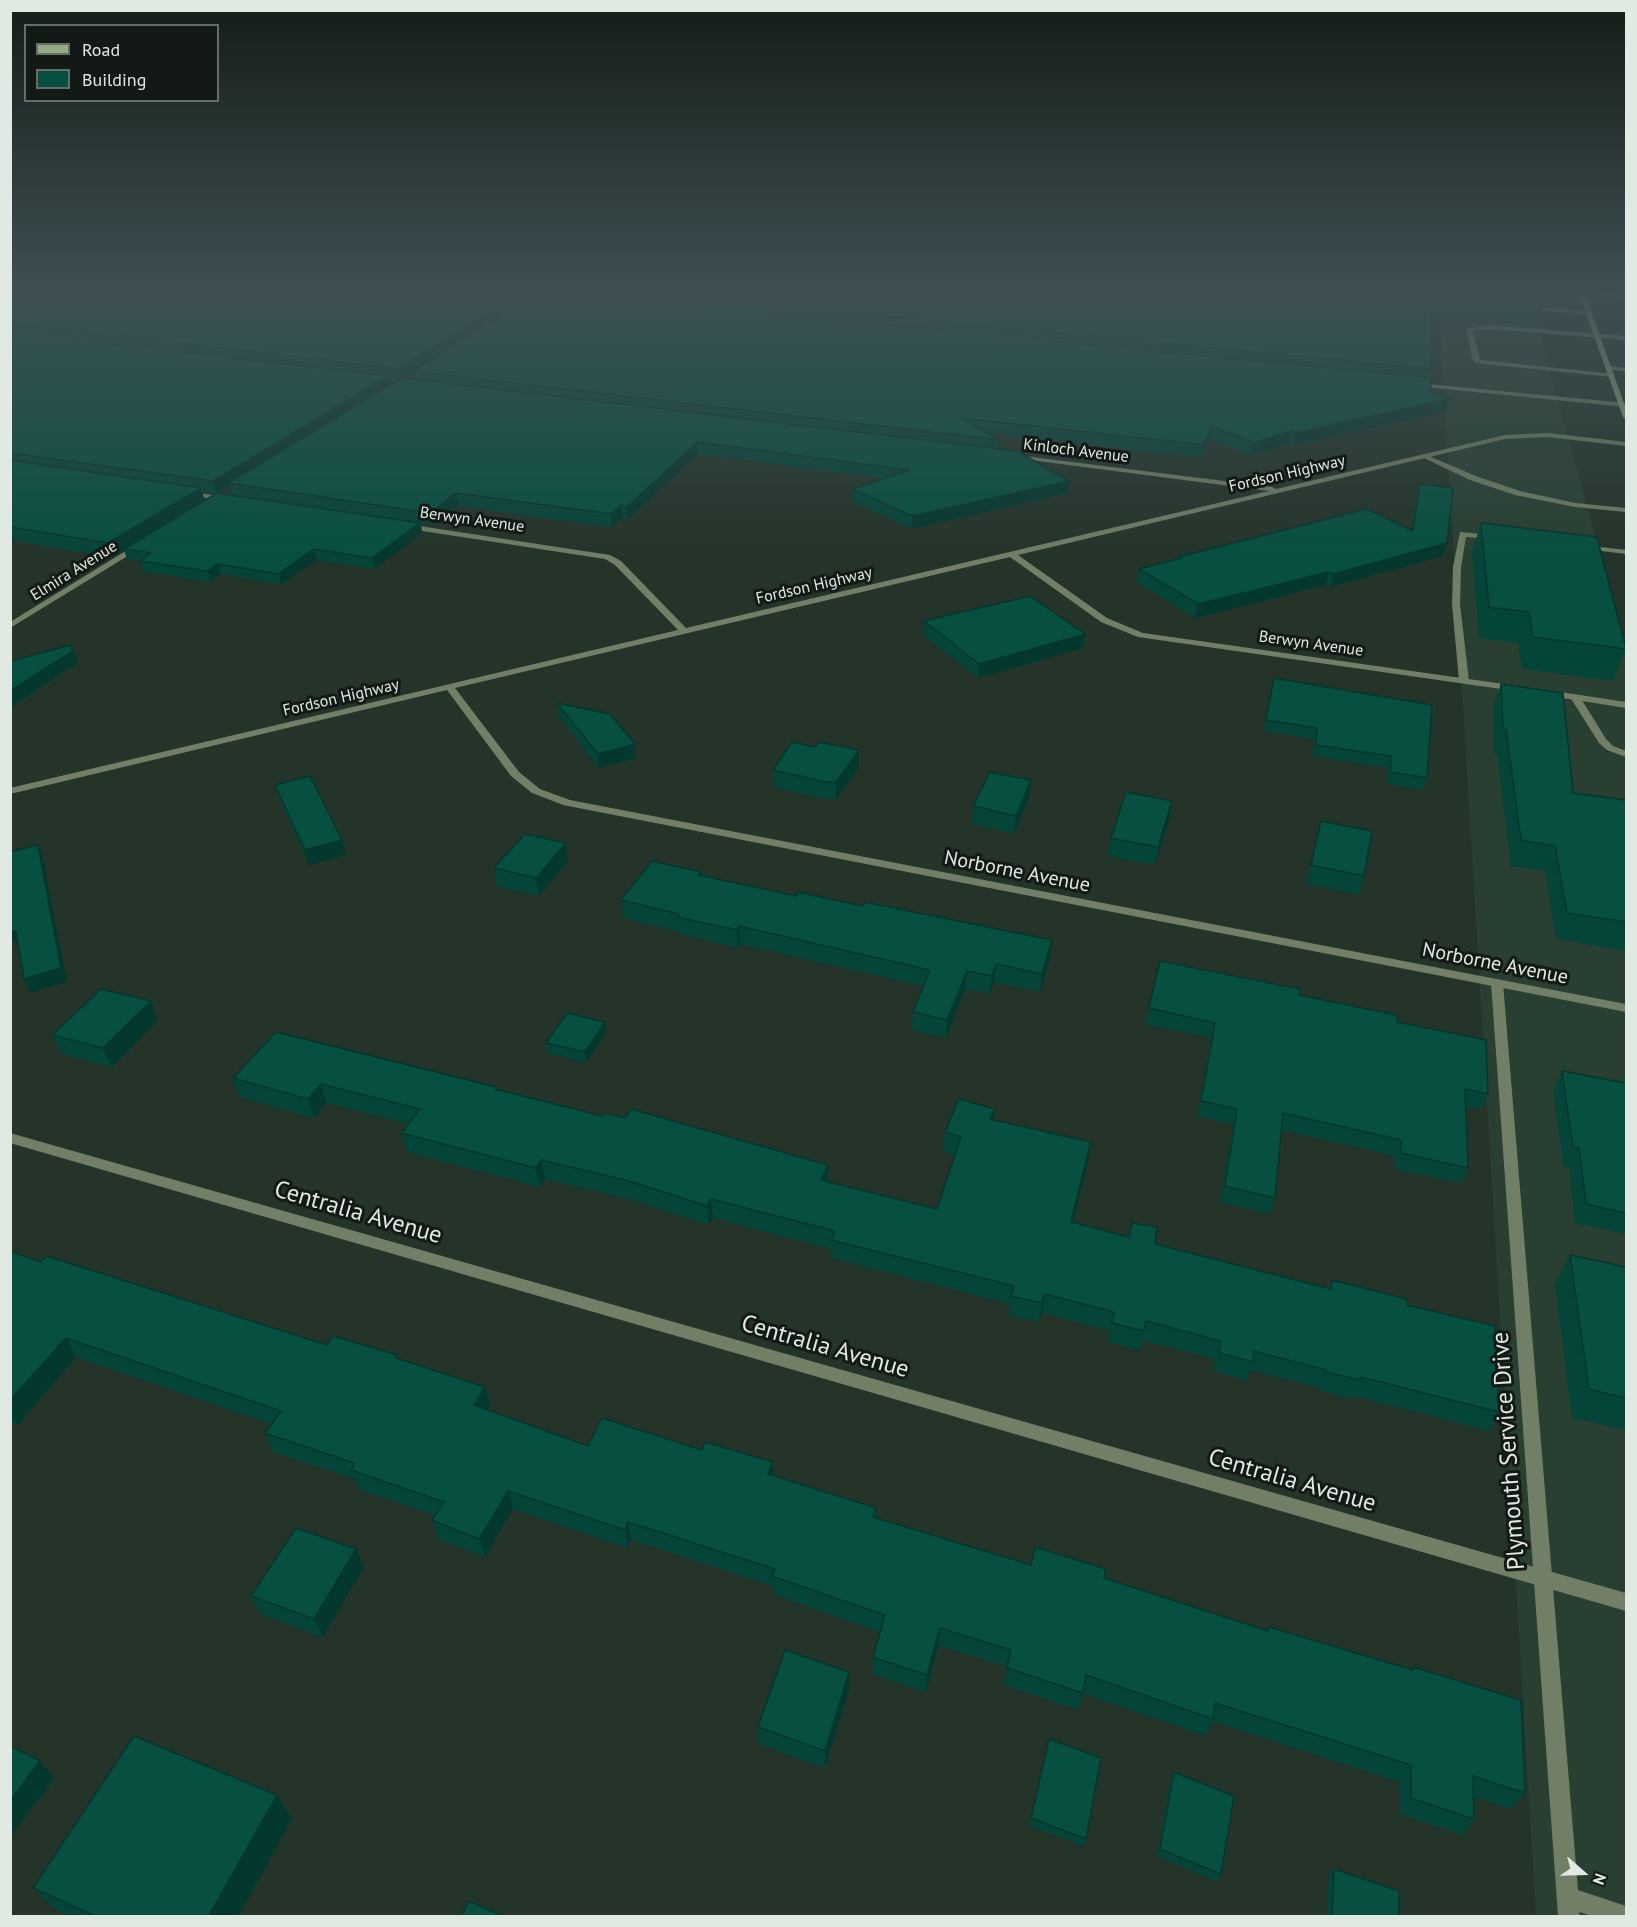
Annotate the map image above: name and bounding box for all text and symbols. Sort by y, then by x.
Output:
legend [24,24,219,102]
text: Road [82,38,120,61]
text: Building [82,68,146,91]
street label: Kinloch Avenue [1022,435,1130,467]
street label: Fordson Highway [1227,451,1347,497]
street label: Berwyn Avenue [419,503,525,537]
street label: Elmira Avenue [27,537,121,605]
street label: Fordson Highway [754,563,874,609]
street label: Berwyn Avenue [1258,627,1364,661]
street label: Fordson Highway [281,675,401,721]
street label: Norborne Avenue [942,846,1092,898]
street label: Norborne Avenue [1420,938,1570,990]
street label: Centralia Avenue [271,1175,445,1251]
street label: Centralia Avenue [738,1309,912,1385]
street label: Plymouth Service Drive [1486,1331,1532,1571]
street label: Centralia Avenue [1205,1443,1379,1519]
north arrow [1553,1843,1613,1903]
text: N [1589,1871,1611,1888]

